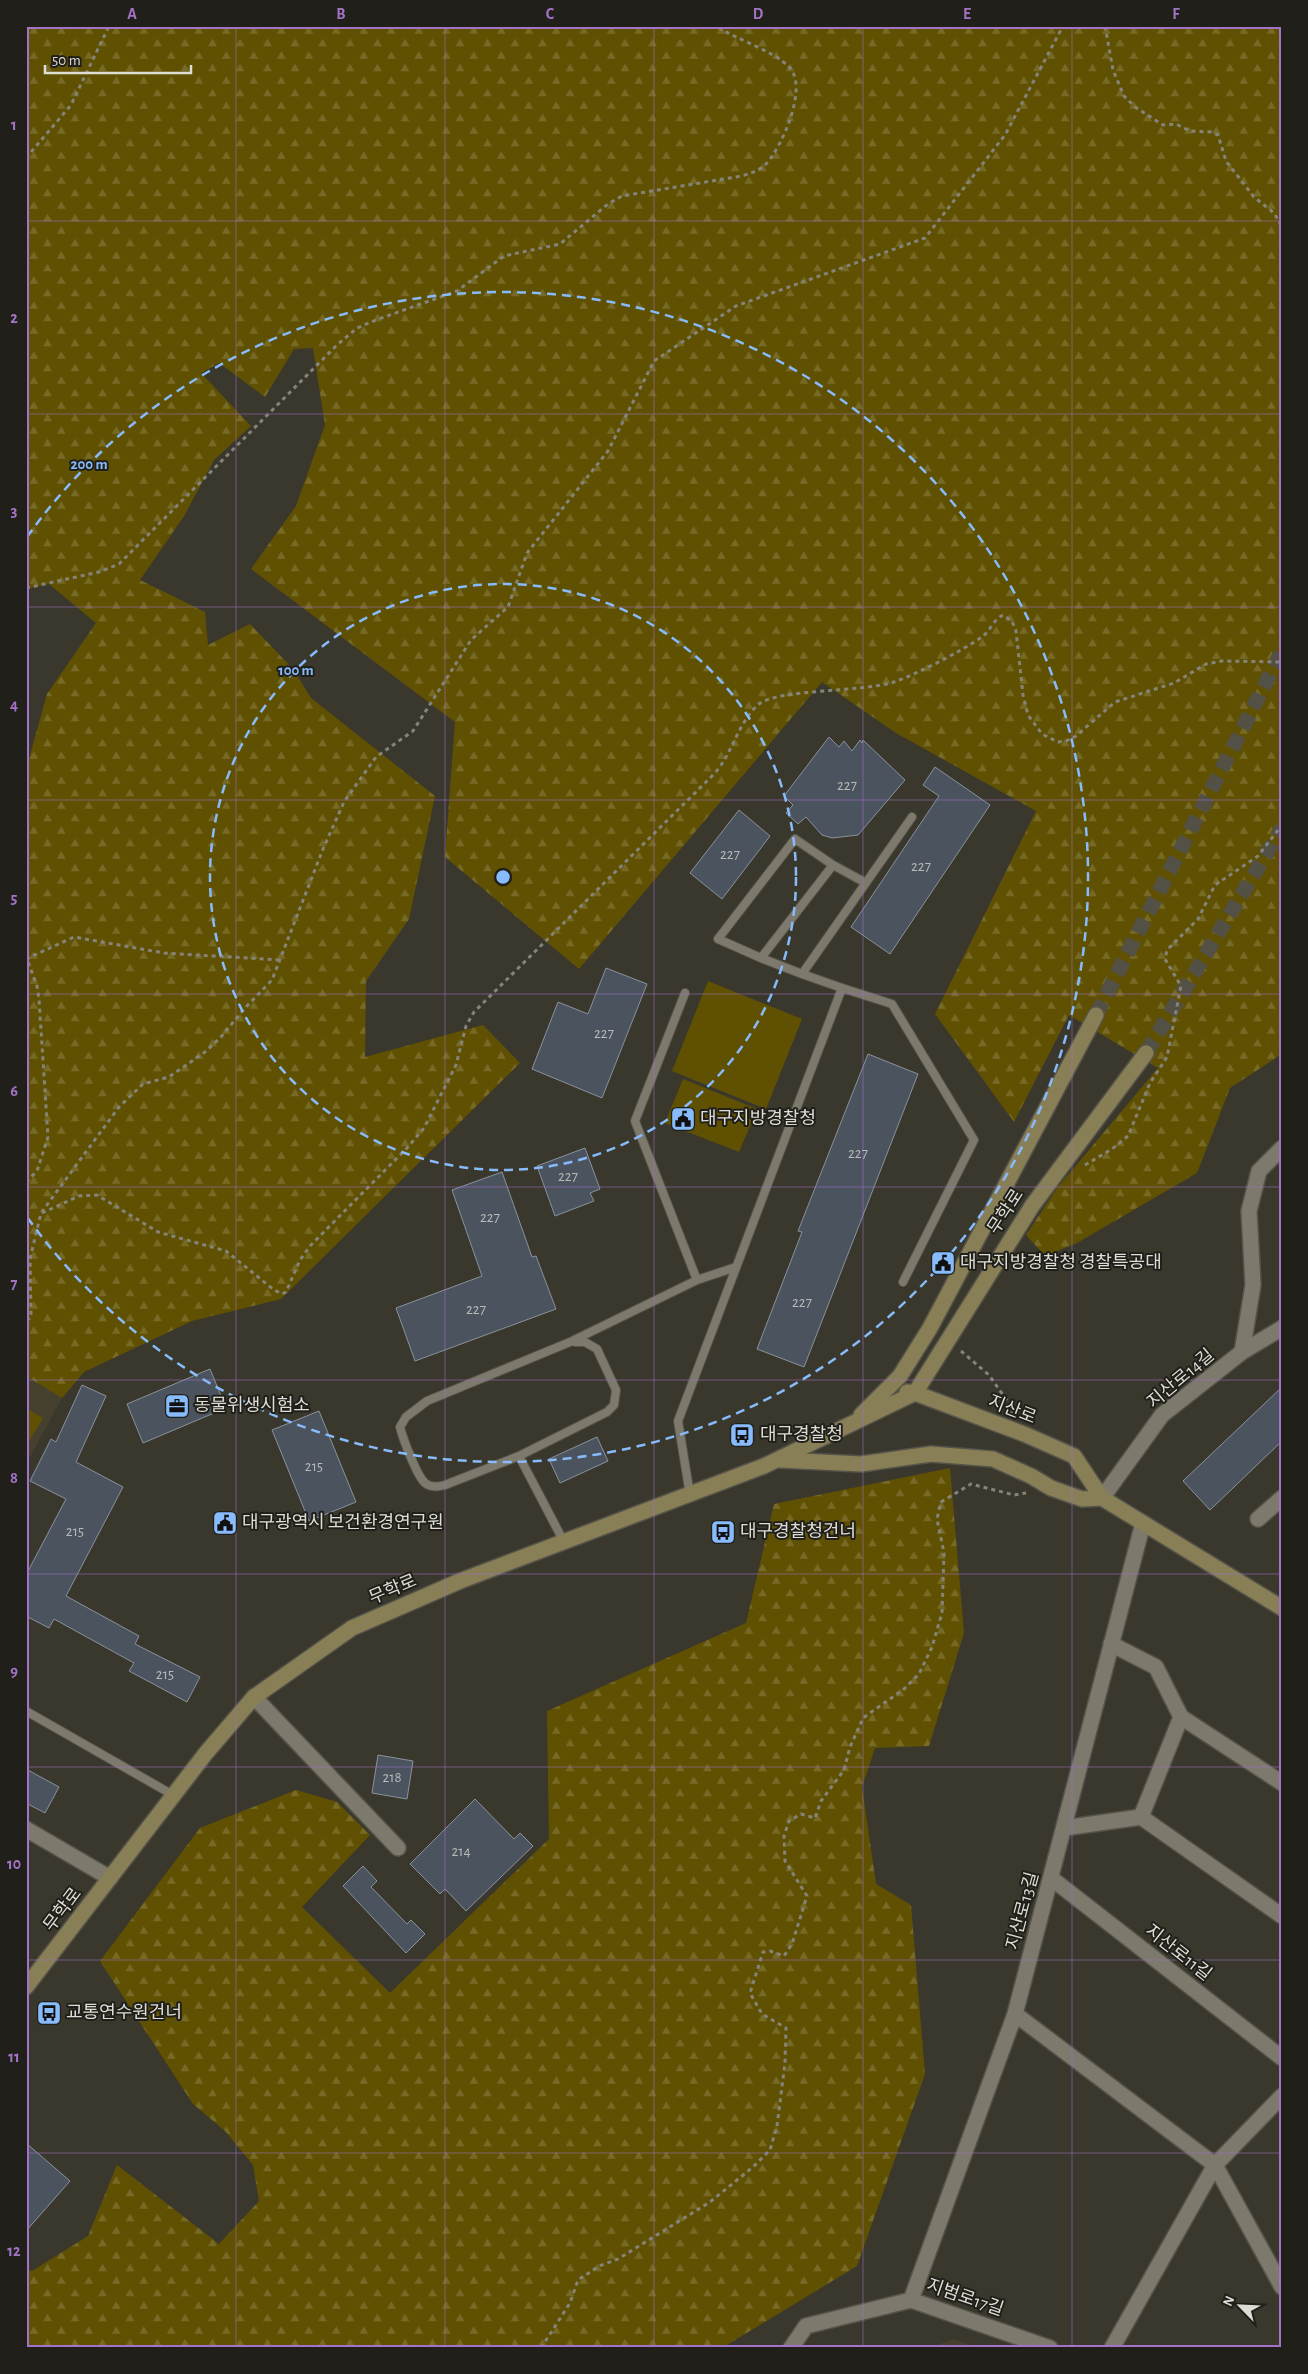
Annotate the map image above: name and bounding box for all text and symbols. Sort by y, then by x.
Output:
text: A [127,6,137,22]
text: B [336,6,346,22]
text: C [546,6,555,22]
text: D [753,6,764,22]
text: E [963,6,971,22]
text: F [1172,6,1180,22]
scale bar [45,42,191,74]
text: 50 m [52,53,81,68]
text: 1 [11,117,17,133]
text: 2 [10,310,18,326]
text: 200 m [70,457,108,472]
text: 3 [11,503,18,519]
text: 100 m [278,663,314,678]
text: 4 [10,697,18,713]
house number: 227 [837,778,857,793]
house number: 227 [720,847,740,862]
house number: 227 [911,859,931,874]
centre of rings [494,868,512,886]
text: 5 [11,890,18,906]
house number: 227 [594,1026,614,1041]
text: 6 [10,1083,18,1099]
public building icon: 대구지방경찰청 [670,1106,696,1132]
place label: 대구지방경찰청 [700,1108,816,1128]
house number: 227 [848,1146,868,1161]
house number: 227 [558,1169,578,1184]
street label: 무학로 [984,1186,1027,1238]
house number: 227 [480,1210,500,1225]
public building icon: 대구지방경찰청 경찰특공대 [930,1250,956,1276]
place label: 대구지방경찰청 경찰특공대 [960,1252,1162,1272]
text: 7 [11,1276,18,1292]
house number: 227 [792,1295,812,1310]
house number: 227 [466,1302,486,1317]
street label: 지산로14길 [1143,1345,1218,1412]
street label: 지산로 [986,1391,1039,1427]
office icon: 동물위생시험소 [164,1393,190,1419]
place label: 동물위생시험소 [194,1395,310,1415]
bus stop icon: 대구경찰청 [729,1422,755,1448]
place label: 대구경찰청 [760,1425,843,1444]
house number: 215 [305,1459,323,1474]
text: 8 [10,1470,18,1486]
public building icon: 대구광역시 보건환경연구원 [212,1510,238,1536]
place label: 대구광역시 보건환경연구원 [242,1512,444,1532]
bus stop icon: 대구경찰청건너 [710,1519,736,1545]
place label: 대구경찰청건너 [740,1522,856,1541]
house number: 215 [66,1524,84,1539]
street label: 무학로 [366,1571,419,1608]
text: 9 [10,1663,18,1679]
house number: 215 [156,1667,174,1682]
house number: 218 [382,1770,402,1785]
house number: 214 [451,1844,471,1859]
text: 10 [7,1856,21,1872]
street label: 지산로13길 [1002,1870,1042,1952]
street label: 무학로 [40,1884,85,1935]
street label: 지산로11길 [1141,1920,1216,1984]
bus stop icon: 교통연수원건너 [36,2000,62,2026]
place label: 교통연수원건너 [66,2003,182,2022]
text: 11 [8,2049,20,2065]
text: 12 [7,2243,21,2259]
street label: 지범로17길 [924,2275,1006,2320]
north arrow [1216,2282,1266,2332]
text: N [1221,2294,1237,2308]

